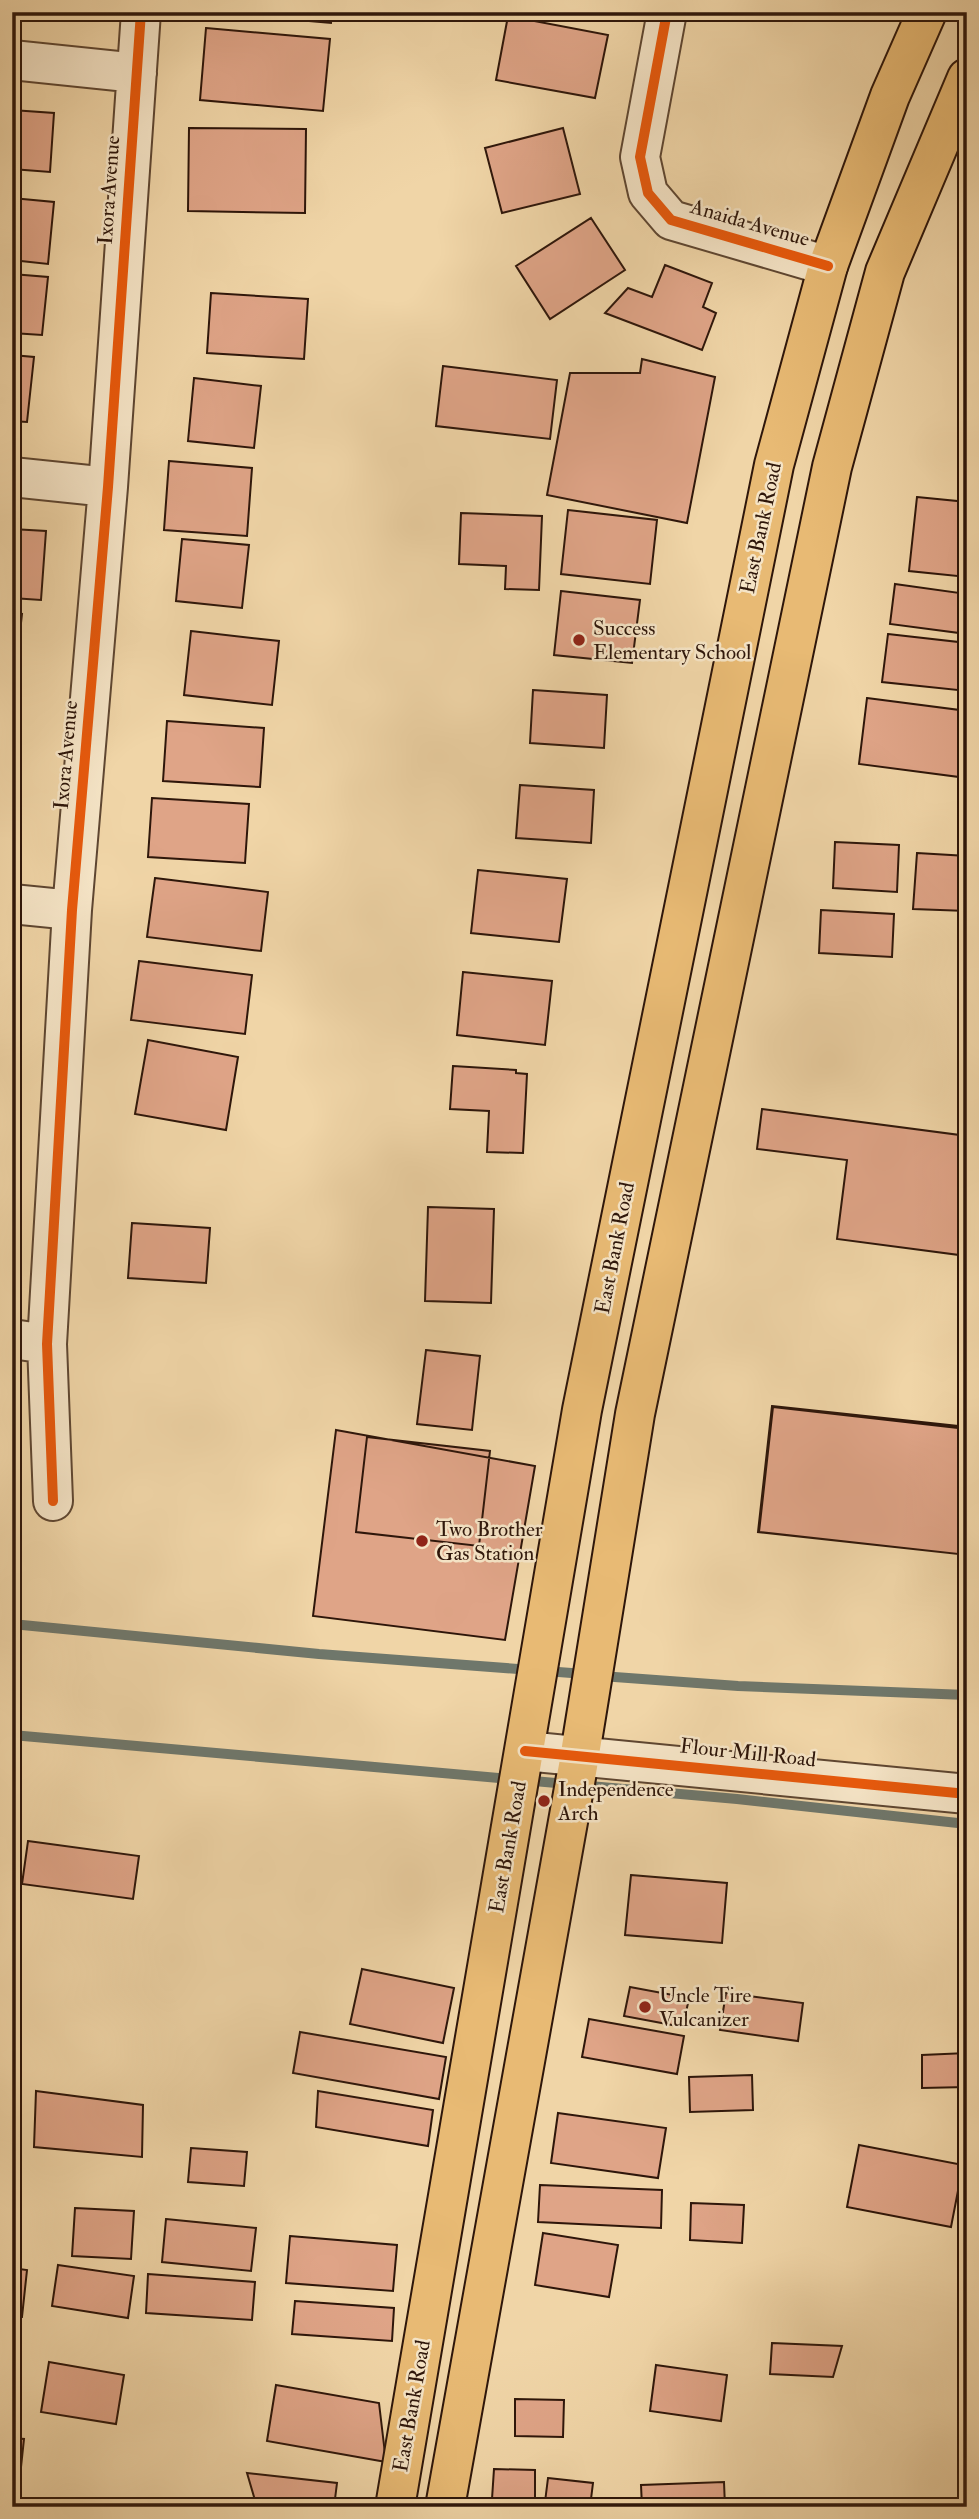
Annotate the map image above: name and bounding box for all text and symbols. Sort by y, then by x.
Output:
street label: Ixora Avenue [92,134,126,246]
street label: Anaida Avenue [686,193,813,253]
street label: East Bank Road [734,459,788,596]
place label: Success Elementary School [593,615,752,666]
marker: Success Elementary School [571,632,587,648]
street label: Ixora Avenue [48,699,84,811]
street label: East Bank Road [589,1179,641,1316]
place label: Two Brother Gas Station [436,1516,543,1567]
marker: Two Brother Gas Station [414,1533,430,1549]
street label: Flour Mill Road [679,1732,818,1774]
place label: Independence Arch [557,1776,674,1827]
street label: East Bank Road [483,1778,533,1915]
marker: Independence Arch [536,1793,552,1809]
place label: Uncle Tire Vulcanizer [659,1982,752,2033]
marker: Uncle Tire Vulcanizer [637,1999,653,2015]
street label: East Bank Road [387,2337,437,2474]

